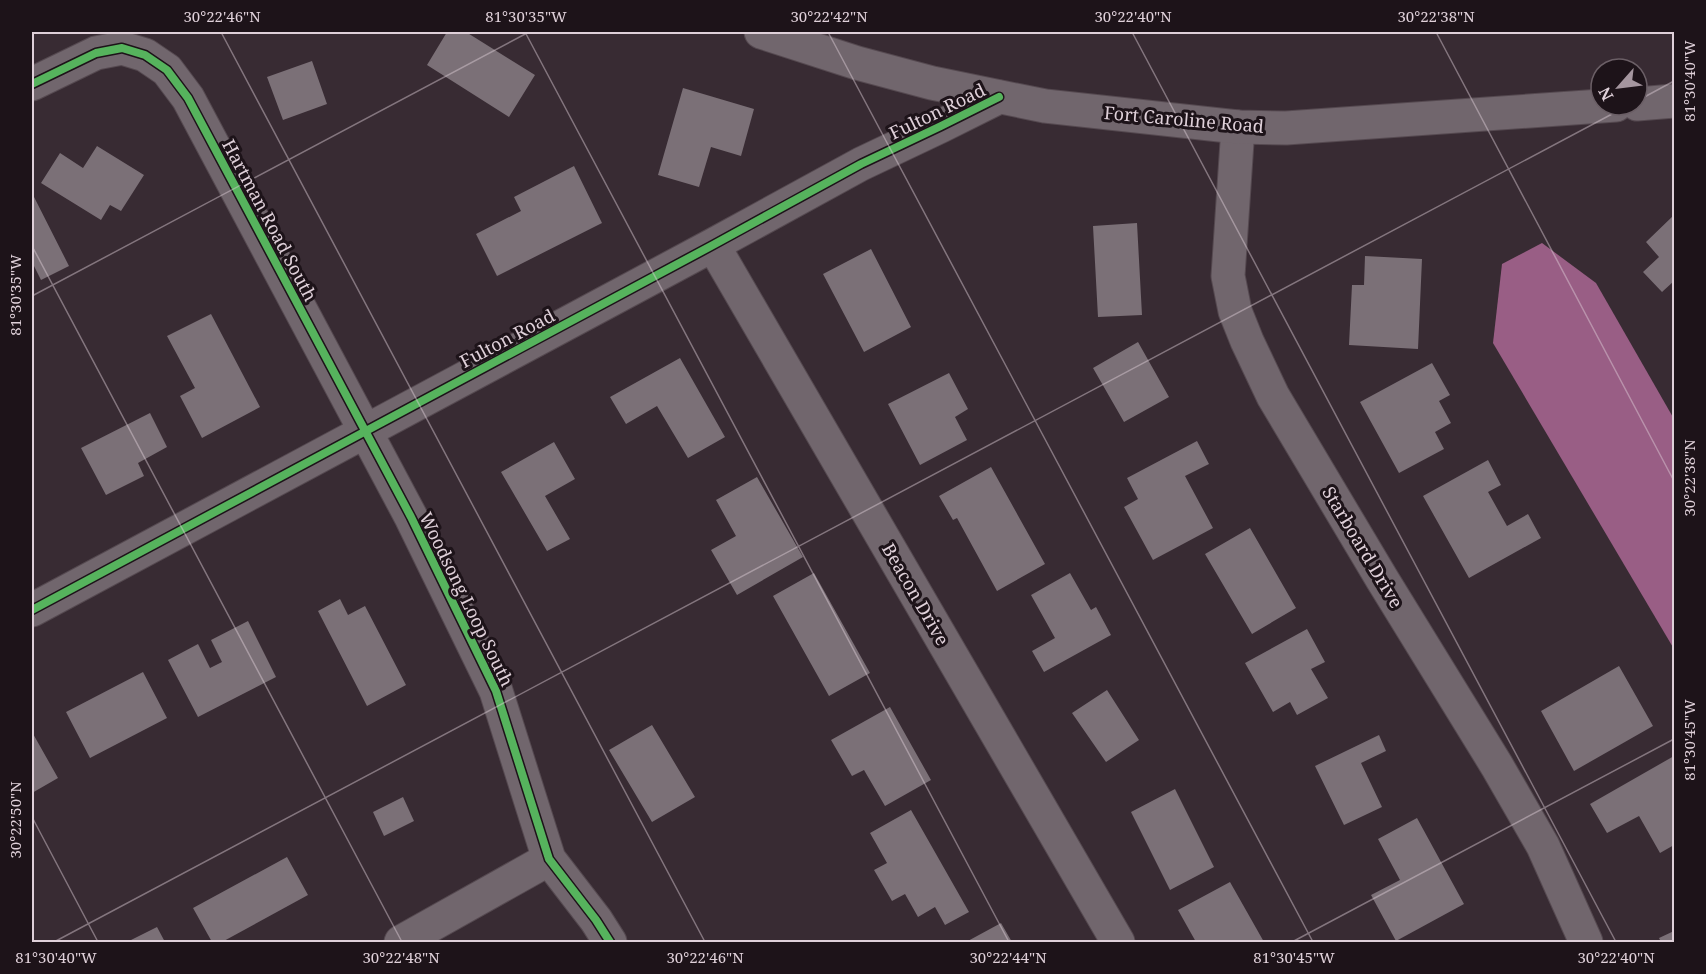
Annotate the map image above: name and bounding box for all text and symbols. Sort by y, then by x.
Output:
text: 30°22'46"N [183,6,261,26]
text: 81°30'35"W [485,6,567,26]
text: 30°22'42"N [790,6,868,26]
text: 30°22'40"N [1094,6,1172,26]
text: 30°22'38"N [1397,6,1475,26]
text: 81°30'40"W [1679,40,1699,122]
north arrow [1589,57,1649,117]
street label: Fulton Road [885,77,989,145]
text: N [1593,83,1618,105]
street label: Fort Caroline Road [1103,100,1265,138]
street label: Hartman Road South [217,135,323,305]
text: 81°30'35"W [5,254,25,336]
street label: Fulton Road [455,303,559,373]
text: 30°22'38"N [1679,439,1699,517]
street label: Starboard Drive [1317,482,1409,612]
street label: Woodsong Loop South [414,508,520,690]
street label: Beacon Drive [877,538,955,650]
text: 81°30'45"W [1679,699,1699,781]
text: 30°22'50"N [5,781,25,859]
text: 81°30'40"W [15,947,97,967]
text: 30°22'48"N [362,947,440,967]
text: 30°22'46"N [666,947,744,967]
text: 30°22'44"N [969,947,1047,967]
text: 81°30'45"W [1253,947,1335,967]
text: 30°22'40"N [1577,947,1655,967]

